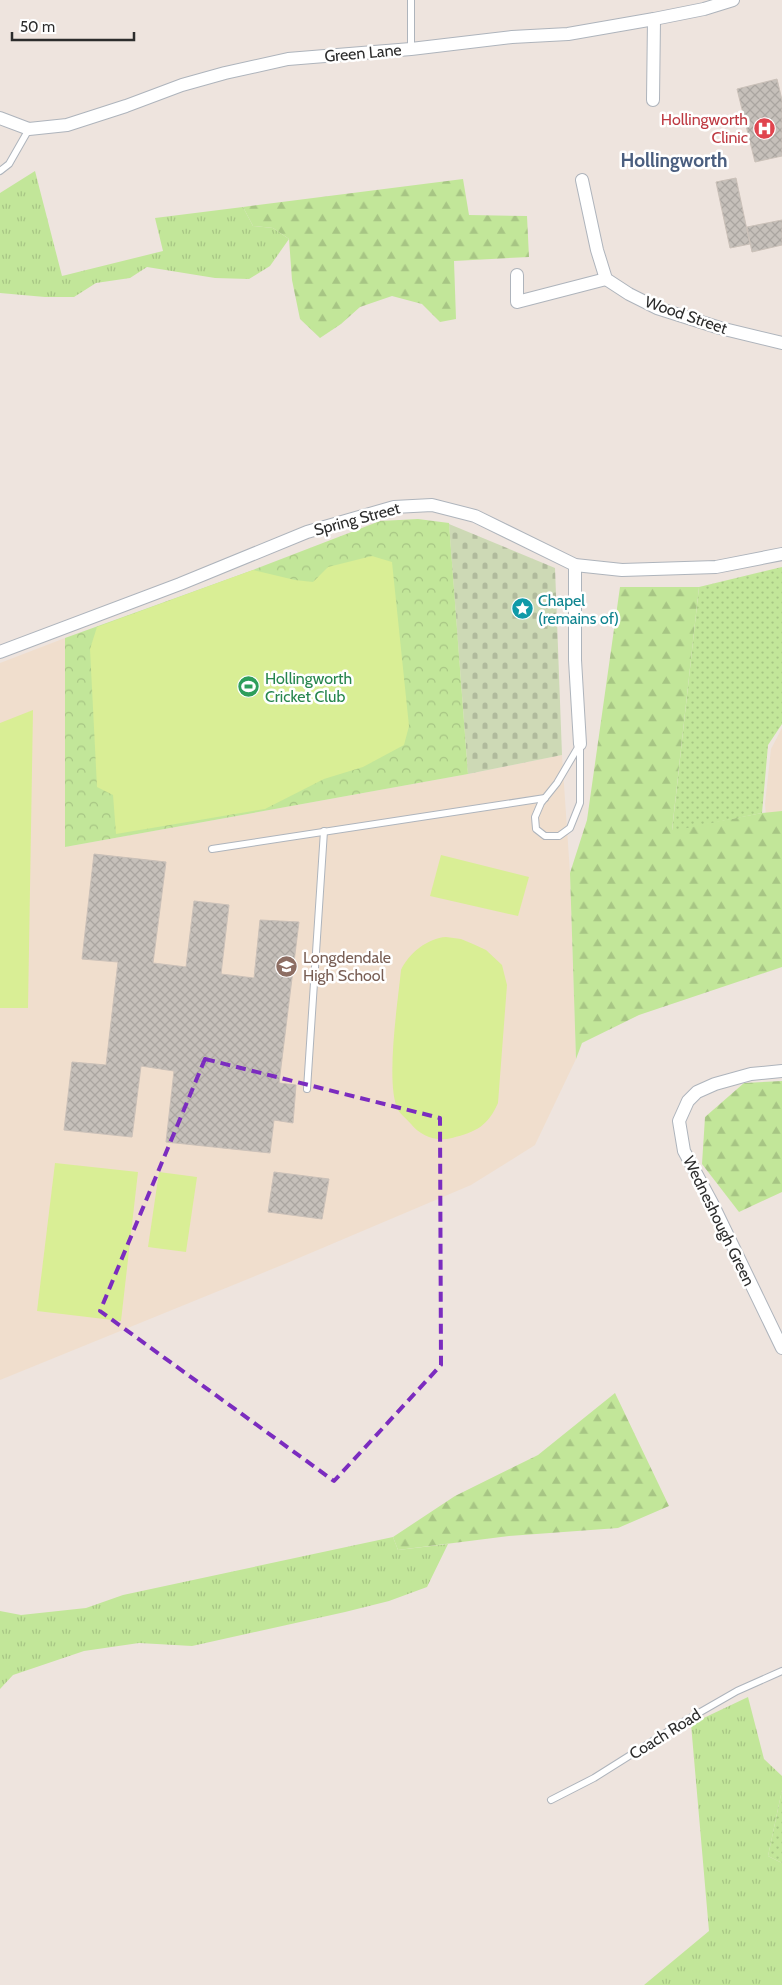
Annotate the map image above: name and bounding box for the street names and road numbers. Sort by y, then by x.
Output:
street label: Green Lane [324,40,402,66]
street label: Wood Street [642,292,730,338]
street label: Spring Street [312,498,403,540]
street label: Wedneshough Green [679,1153,759,1289]
street label: Coach Road [626,1705,704,1763]

